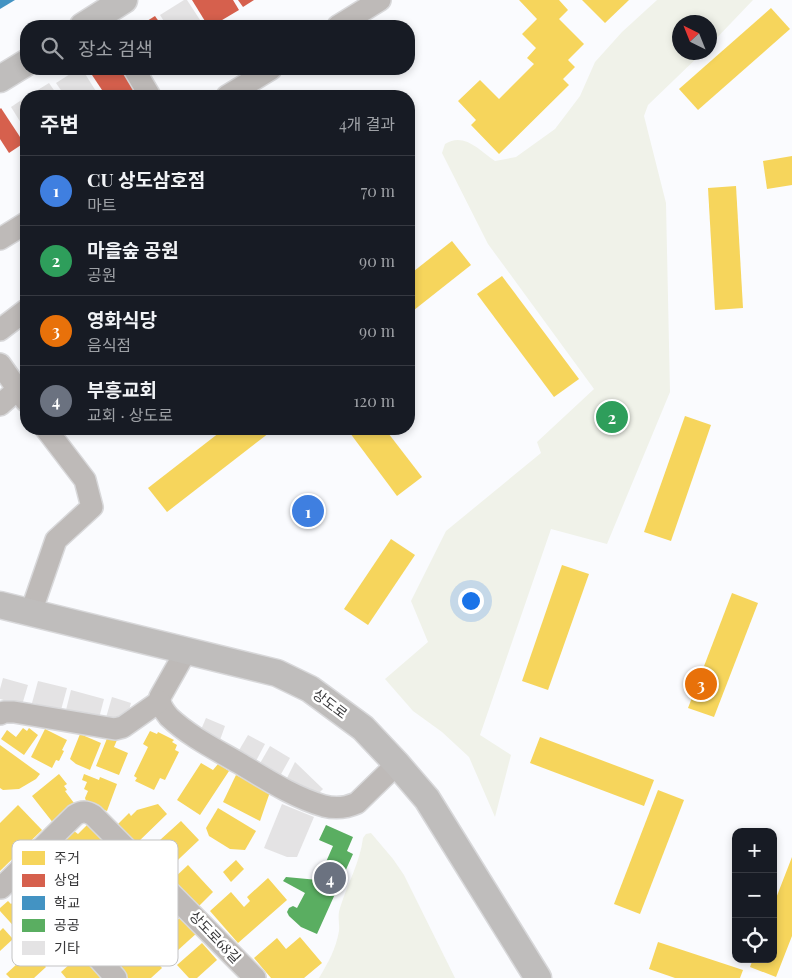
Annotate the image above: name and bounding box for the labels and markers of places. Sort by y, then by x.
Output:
pin: 2 [596,398,628,436]
pin: 1 [292,492,324,530]
pin: 3 [685,665,717,703]
pin: 4 [314,859,346,897]

